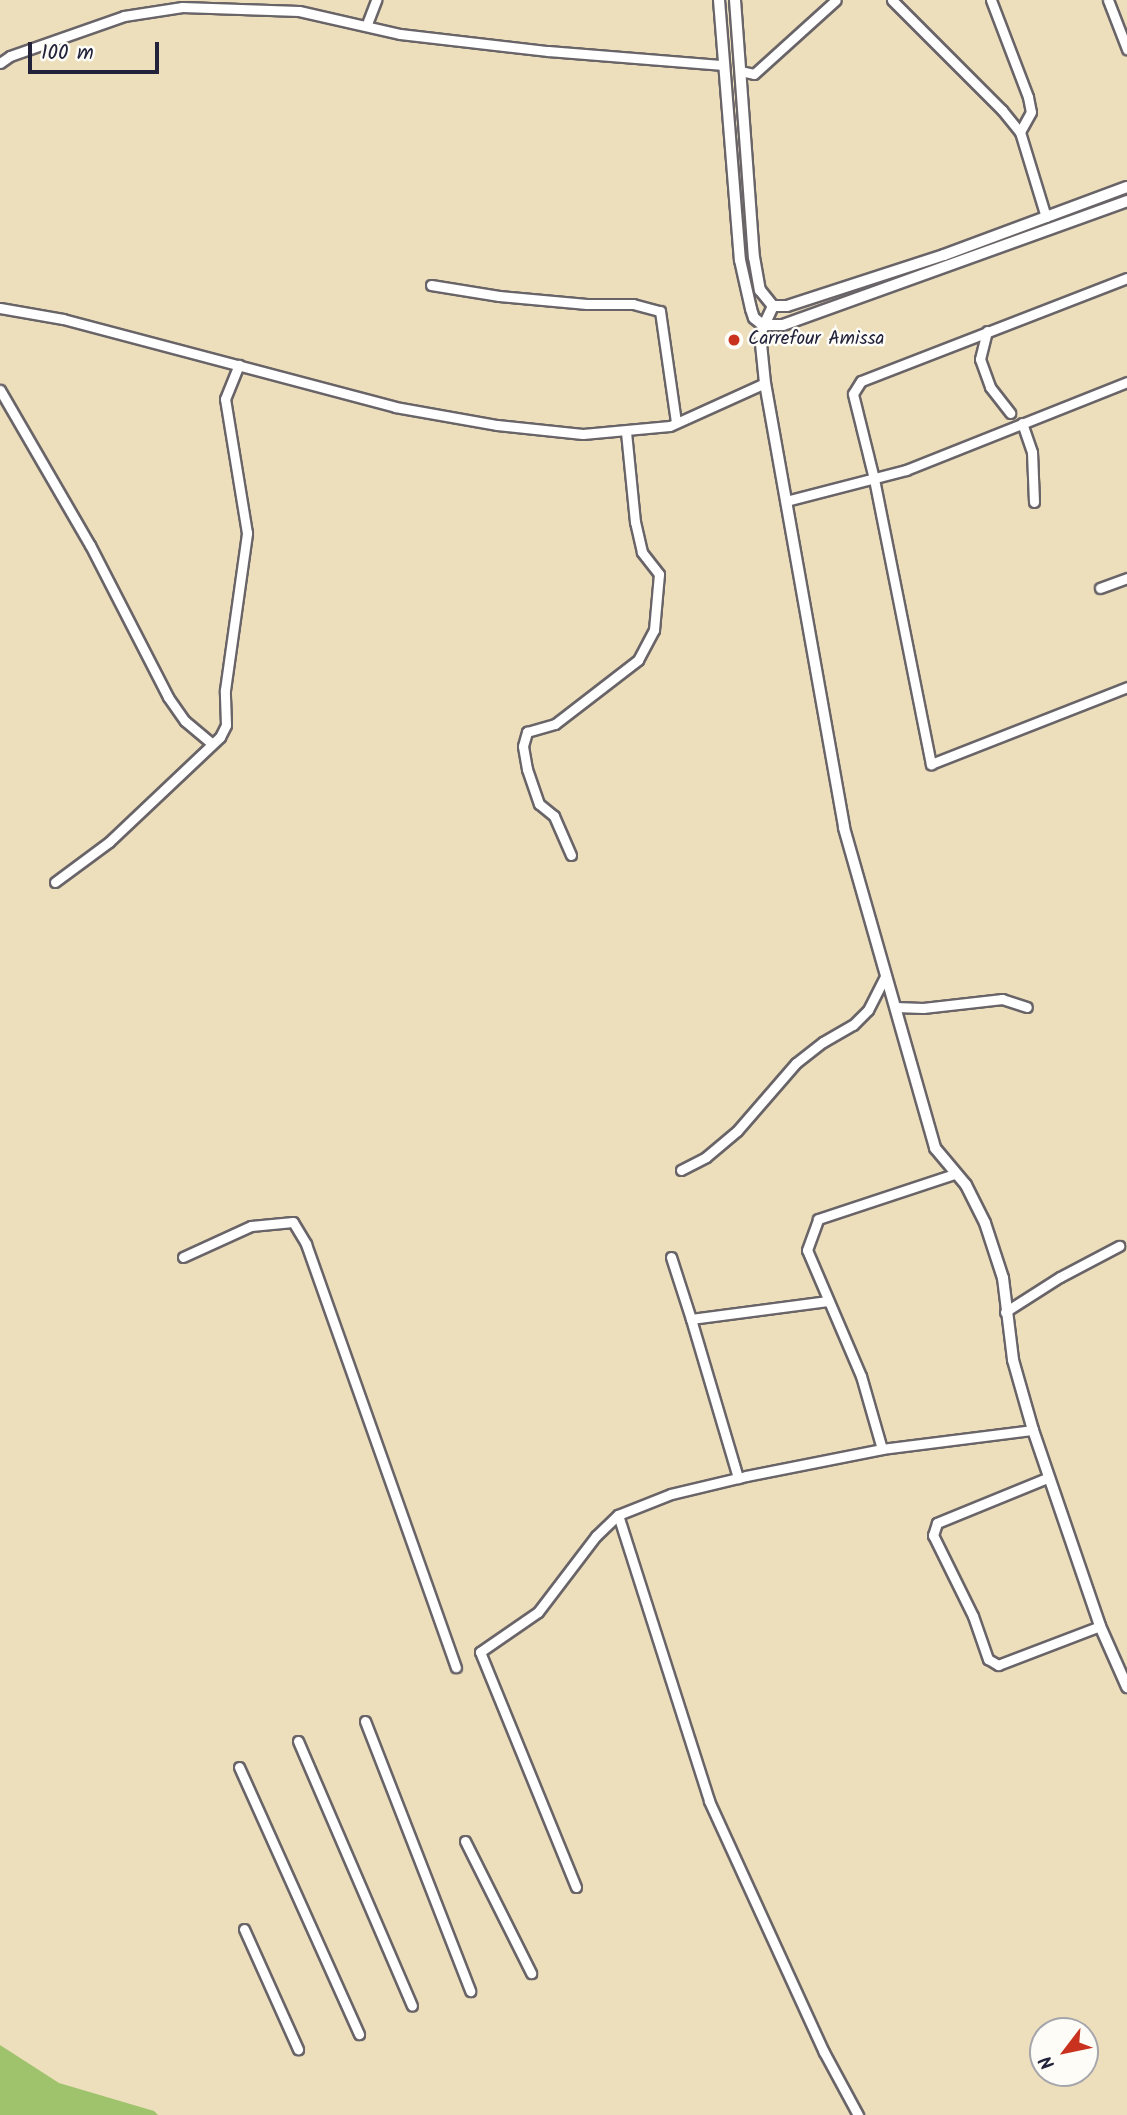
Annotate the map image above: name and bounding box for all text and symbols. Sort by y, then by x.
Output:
scale bar [32,28,163,72]
text: 100 m [41,37,94,70]
place label: Carrefour Amissa [748,329,885,351]
marker: Carrefour Amissa [726,332,742,348]
north arrow [1029,2017,1099,2087]
text: N [1032,2049,1064,2075]

